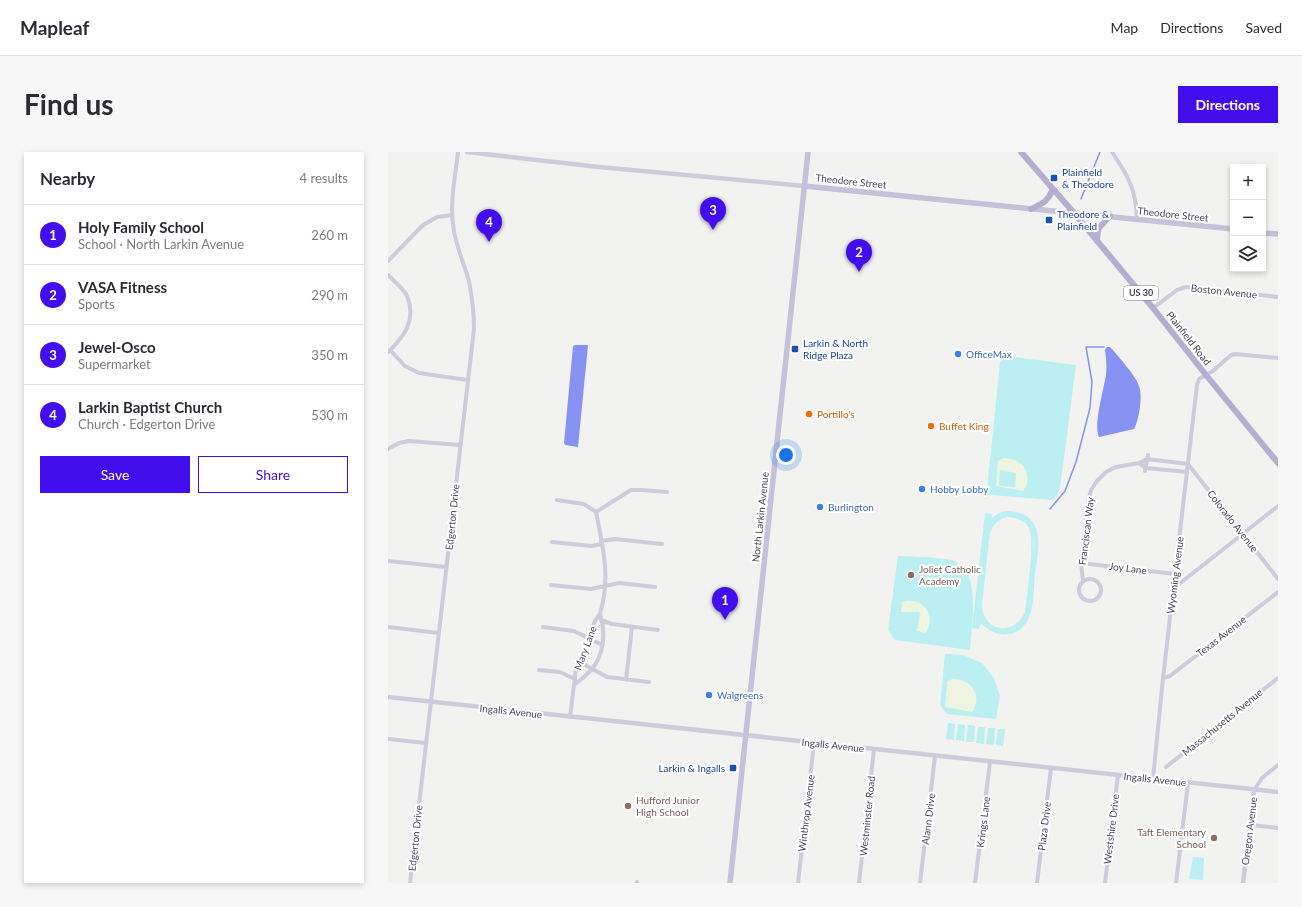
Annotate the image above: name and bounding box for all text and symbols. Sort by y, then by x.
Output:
text: Mapleaf [20,16,89,39]
text: Map [1111,19,1138,36]
text: Directions [1160,19,1223,36]
text: Saved [1245,19,1282,36]
button: Directions [1178,86,1278,123]
text: Find us [24,87,114,121]
map controls [1230,164,1266,272]
button: + [1230,164,1266,200]
place label: Plainfield & Theodore [1062,166,1114,190]
text: Nearby [40,168,95,189]
text: 4 results [300,170,348,186]
street label: Theodore Street [815,171,887,191]
marker: Plainfield & Theodore [1049,173,1059,183]
pin: 3 [700,197,726,230]
button: − [1230,200,1266,236]
street label: Theodore Street [1137,204,1209,224]
place label: Theodore & Plainfield [1057,208,1110,232]
pin: 4 [476,209,502,242]
marker: Theodore & Plainfield [1044,215,1054,225]
text: Holy Family School [78,218,204,236]
text: 1 [49,227,57,243]
text: 260 m [311,227,348,243]
text: School · North Larkin Avenue [78,236,244,252]
button: layers [1230,236,1266,272]
pin: 2 [846,239,872,272]
text: VASA Fitness [78,278,167,296]
street label: Boston Avenue [1190,282,1258,300]
road number: US 30 [1124,286,1158,300]
text: 2 [49,287,57,303]
text: 290 m [311,287,348,303]
text: Sports [78,296,115,312]
street label: Plainfield Road [1164,309,1214,367]
place label: Larkin & North Ridge Plaza [803,337,868,361]
text: Jewel-Osco [78,338,156,356]
marker: Larkin & North Ridge Plaza [790,344,800,354]
text: 3 [49,347,57,363]
text: 350 m [311,347,348,363]
place label: OfficeMax [966,348,1012,360]
marker: OfficeMax [953,349,963,359]
text: Supermarket [78,356,151,372]
text: Larkin Baptist Church [78,398,222,416]
text: 4 [49,407,57,423]
text: 530 m [311,407,348,423]
place label: Portillo's [817,408,855,420]
marker: Portillo's [804,409,814,419]
text: Church · Edgerton Drive [78,416,216,432]
place label: Buffet King [939,420,989,432]
marker: Buffet King [926,421,936,431]
your location [776,445,796,465]
button: Save [40,456,190,493]
button: Share [198,456,348,493]
street label: North Larkin Avenue [749,471,771,563]
street label: Edgerton Drive [443,483,461,551]
place label: Hobby Lobby [930,483,989,495]
marker: Hobby Lobby [917,484,927,494]
street label: Colorado Avenue [1205,488,1261,554]
street label: Franciscan Way [1076,495,1096,566]
place label: Burlington [828,501,874,513]
marker: Burlington [815,502,825,512]
street label: Wyoming Avenue [1164,536,1186,614]
street label: Joy Lane [1108,560,1148,576]
place label: Joliet Catholic Academy [919,563,981,587]
marker: Joliet Catholic Academy [906,570,916,580]
pin: 1 [712,587,738,620]
street label: Texas Avenue [1194,613,1248,659]
street label: Mary Lane [571,624,599,672]
street label: Massachusetts Avenue [1179,686,1265,758]
place label: Walgreens [717,689,763,701]
marker: Walgreens [704,690,714,700]
street label: Ingalls Avenue [479,702,543,720]
street label: Ingalls Avenue [801,736,865,754]
place label: Larkin & Ingalls [658,762,725,774]
marker: Larkin & Ingalls [728,763,738,773]
street label: Ingalls Avenue [1123,770,1187,788]
street label: Winthrop Avenue [795,774,817,852]
street label: Westminster Road [857,775,877,857]
street label: Alann Drive [919,793,937,845]
street label: Westshire Drive [1101,793,1121,865]
place label: Hufford Junior High School [636,794,700,818]
street label: Krings Lane [974,796,992,848]
street label: Oregon Avenue [1239,796,1259,866]
marker: Hufford Junior High School [623,801,633,811]
street label: Plaza Drive [1035,801,1053,851]
street label: Edgerton Drive [406,804,424,872]
place label: Taft Elementary School [1137,826,1207,850]
marker: Taft Elementary School [1209,833,1219,843]

